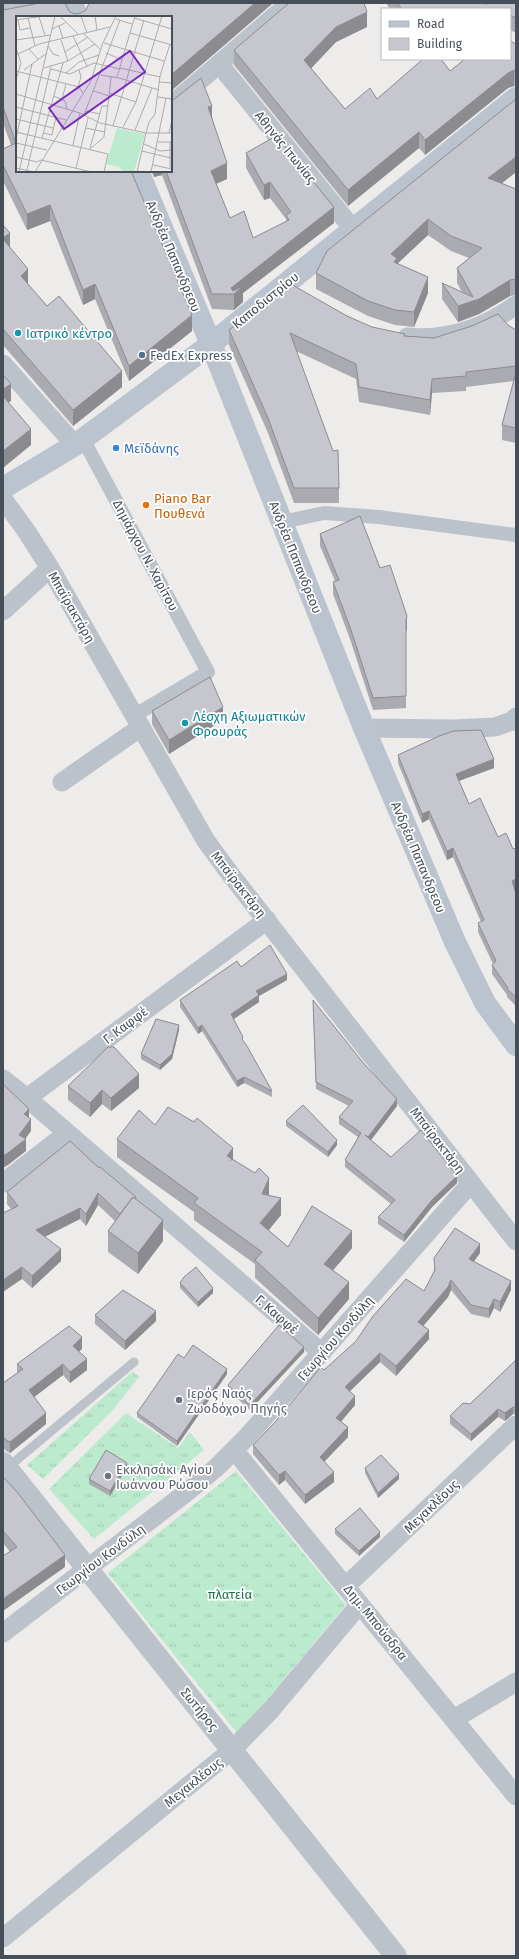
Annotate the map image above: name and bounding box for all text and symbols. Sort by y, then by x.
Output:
legend [381,8,511,60]
inset map [16,16,172,172]
text: Road [417,17,445,31]
text: Building [417,37,463,51]
street label: Αθηνάς Ιτωνίας [252,108,319,187]
street label: Ανδρέα Παπανδρεου [143,198,204,314]
street label: Καποδιστρίου [229,269,302,332]
place label: Ιατρικό κέντρο [26,326,112,341]
marker: Ιατρικό κέντρο [13,328,23,338]
place label: FedEx Express [150,348,232,363]
marker: FedEx Express [137,350,147,360]
place label: Μεϊδάνης [124,441,179,456]
marker: Μεϊδάνης [111,443,121,453]
place label: Piano Bar Πουθενά [154,491,211,521]
street label: Δημάρχου Ν. Χαρίτου [110,497,181,613]
street label: Ανδρέα Παπανδρεου [266,499,325,615]
marker: Piano Bar Πουθενά [141,500,151,510]
street label: Μπαϊρακτάρη [45,569,98,646]
place label: Λέσχη Αξιωματικών Φρουράς [193,709,306,739]
marker: Λέσχη Αξιωματικών Φρουράς [180,718,190,728]
street label: Ανδρέα Παπανδρεου [388,799,449,915]
street label: Μπαϊρακτάρη [208,848,269,920]
street label: Γ. Καφφέ [100,1004,150,1047]
street label: Μπαϊρακτάρη [407,1104,468,1176]
street label: Γ. Καφφέ [252,1292,301,1337]
street label: Γεωργίου Κονδύλη [294,1293,376,1384]
place label: Ιερός Ναός Ζωοδόχου Πηγής [187,1386,287,1416]
marker: Ιερός Ναός Ζωοδόχου Πηγής [174,1395,184,1405]
place label: Εκκλησάκι Αγίου Ιωάννου Ρώσου [116,1462,212,1492]
marker: Εκκλησάκι Αγίου Ιωάννου Ρώσου [103,1471,113,1481]
street label: Μεγακλέους [401,1477,462,1536]
street label: Γεωργίου Κονδύλη [53,1521,148,1598]
street label: Δημ. Μπούσδρα [341,1582,411,1663]
park label: πλατεία [208,1587,252,1602]
street label: Σωτήρος [178,1685,221,1734]
street label: Μεγακλέους [161,1754,225,1810]

